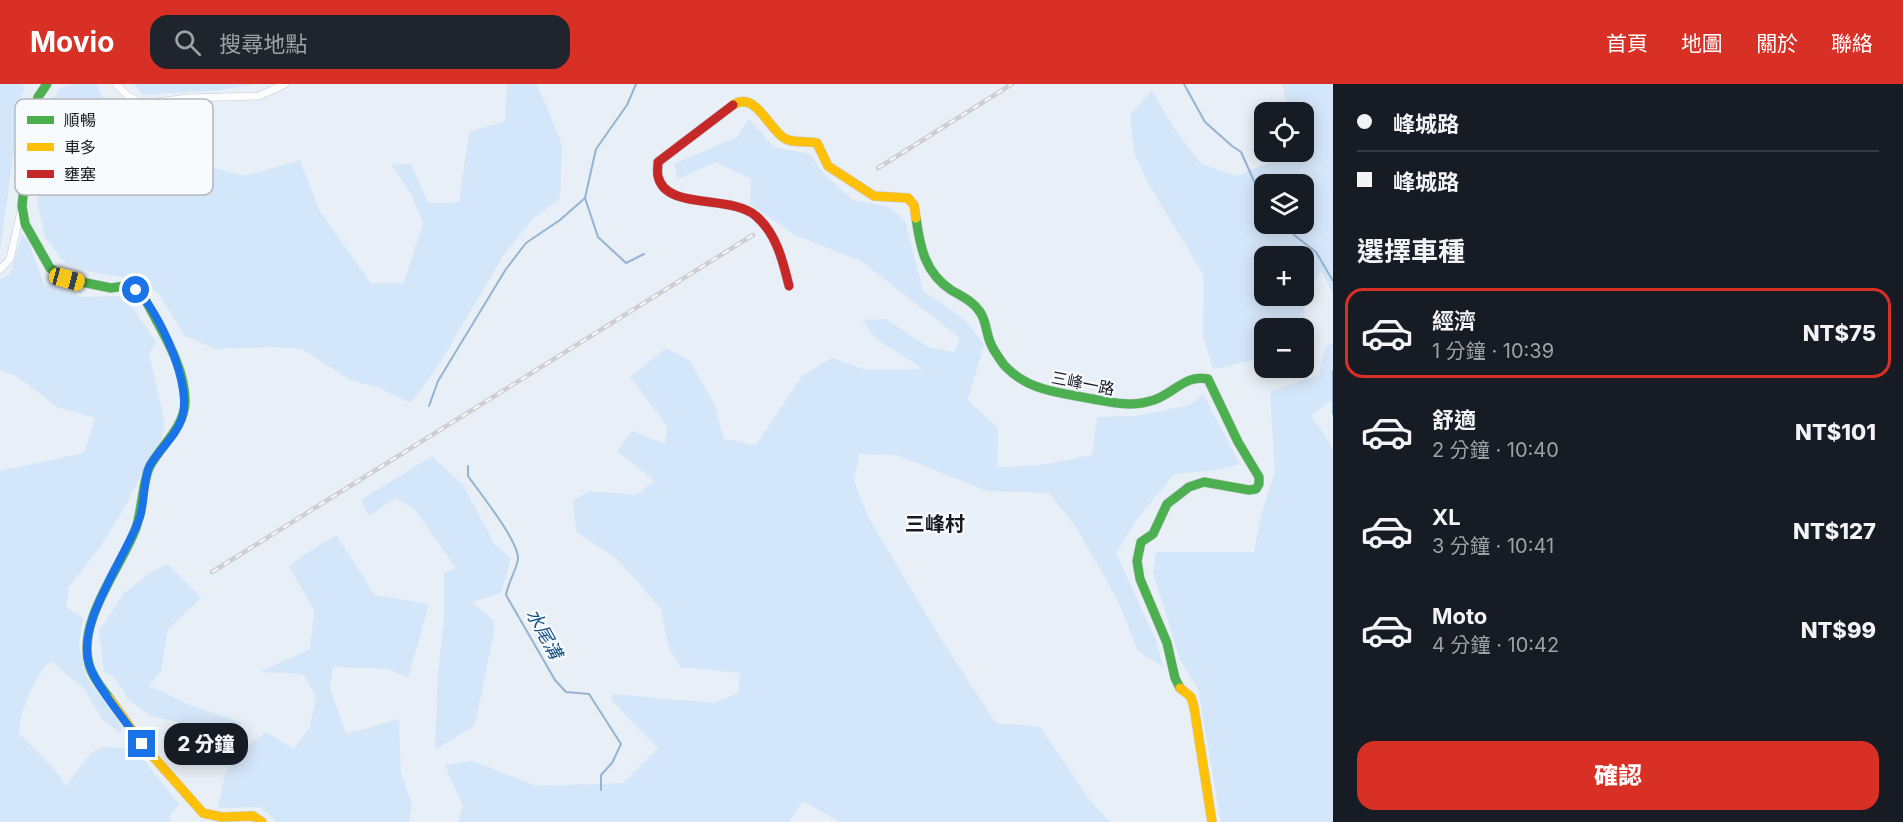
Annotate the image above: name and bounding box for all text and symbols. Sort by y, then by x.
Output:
search box [150,15,570,69]
text: Movio [30,25,114,59]
icon: search [171,26,204,59]
text: 搜尋地點 [219,31,307,57]
text: 首頁 [1606,31,1648,56]
text: 地圖 [1681,31,1723,56]
text: 關於 [1756,31,1798,56]
text: 聯絡 [1831,31,1873,56]
legend [15,99,213,195]
map controls [1254,102,1314,378]
button: locate [1254,102,1314,162]
text: 順暢 [64,110,96,130]
text: 峰城路 [1393,111,1459,137]
text: 車多 [64,137,96,157]
text: 壅塞 [64,164,96,184]
text: 峰城路 [1393,169,1459,195]
button: layers [1254,174,1314,234]
text: 選擇車種 [1357,235,1465,268]
button: + [1254,246,1314,306]
car [47,266,87,292]
route start [122,276,149,303]
icon: car [1360,306,1414,360]
text: 經濟 [1432,308,1476,334]
button: − [1254,318,1314,378]
text: NT$75 [1803,320,1876,346]
text: 1 分鐘 · 10:39 [1432,339,1554,363]
street label: 三峰一路 [1050,367,1116,399]
icon: car [1360,405,1414,459]
text: 舒適 [1432,407,1476,433]
text: NT$101 [1795,419,1876,445]
text: 2 分鐘 · 10:40 [1432,438,1559,462]
icon: car [1360,504,1414,558]
text: XL [1432,504,1461,530]
district label: 三峰村 [905,512,965,536]
text: NT$127 [1793,518,1876,544]
text: 3 分鐘 · 10:41 [1432,534,1554,558]
icon: car [1360,603,1414,657]
text: Moto [1432,603,1487,629]
water label: 水尾溝 [522,605,568,665]
text: NT$99 [1801,617,1876,643]
text: 4 分鐘 · 10:42 [1432,633,1559,657]
callout: 2 分鐘 [163,723,247,765]
route end [128,730,155,757]
text: 2 分鐘 [177,732,235,756]
button: 確認 [1357,741,1879,810]

